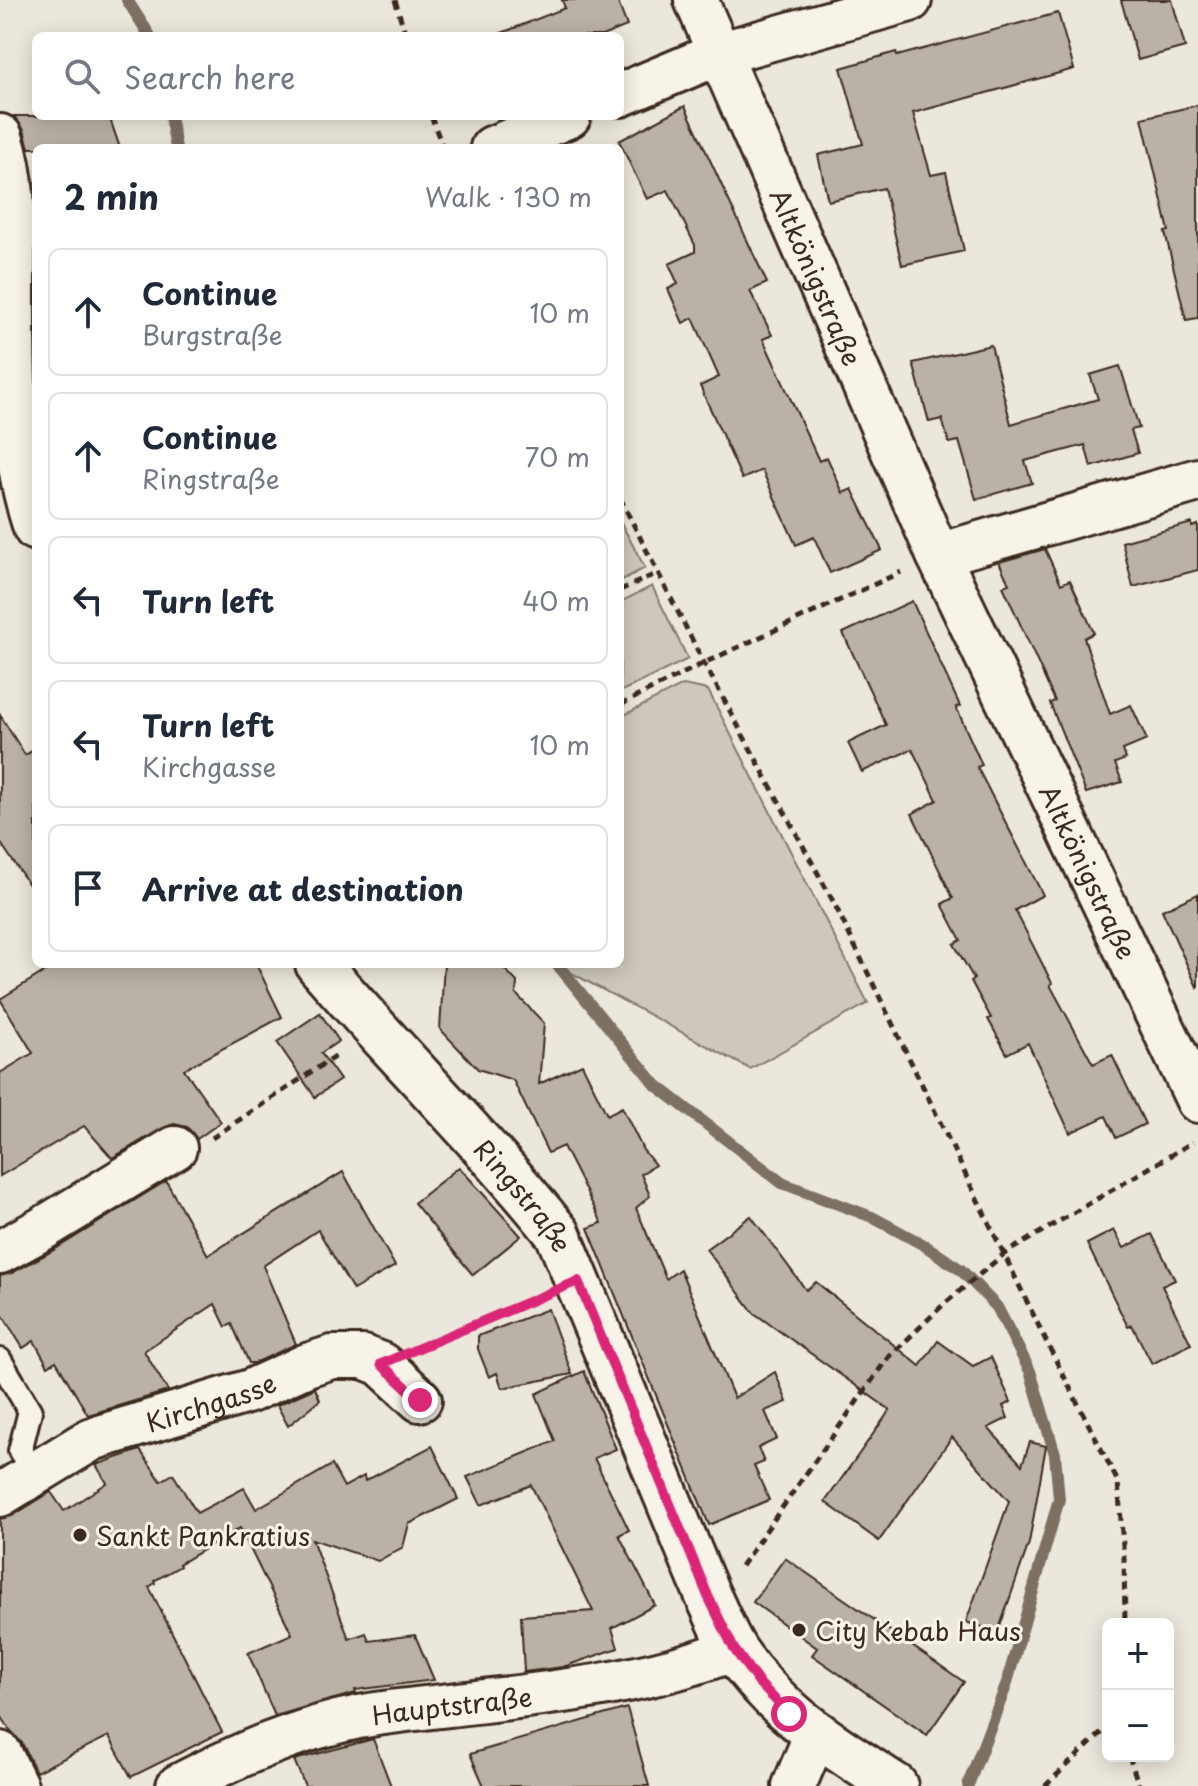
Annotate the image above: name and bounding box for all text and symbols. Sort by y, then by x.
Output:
search box [32,32,624,120]
icon: search [60,54,104,98]
text: Search here [124,54,296,99]
text: 2 min [64,170,159,222]
text: Walk · 130 m [425,177,592,216]
street label: Altkönigstraße [761,182,872,371]
text: Continue [142,270,277,315]
icon: ahead [66,290,110,334]
text: 10 m [529,293,590,332]
text: Burgstraße [142,315,282,354]
text: Continue [142,414,277,459]
icon: ahead [66,434,110,478]
text: 70 m [525,437,590,476]
text: Ringstraße [142,459,280,498]
icon: left [66,578,110,622]
text: Turn left [142,578,274,623]
text: 40 m [522,581,590,620]
text: Turn left [142,702,274,747]
icon: left [66,722,110,766]
text: 10 m [529,725,590,764]
text: Kirchgasse [142,747,276,786]
street label: Altkönigstraße [1030,778,1147,965]
icon: arrive [66,866,110,910]
text: Arrive at destination [142,866,464,911]
street label: Ringstraße [465,1130,583,1258]
street label: Kirchgasse [141,1362,282,1441]
route end [402,1382,438,1418]
place label: Sankt Pankratius [96,1516,310,1555]
marker: Sankt Pankratius [71,1526,89,1544]
place label: City Kebab Haus [815,1611,1021,1650]
map controls [1102,1618,1174,1762]
button: + [1102,1618,1174,1690]
marker: City Kebab Haus [790,1621,808,1639]
street label: Hauptstraße [369,1676,534,1734]
button: − [1102,1690,1174,1762]
route start [771,1696,807,1732]

